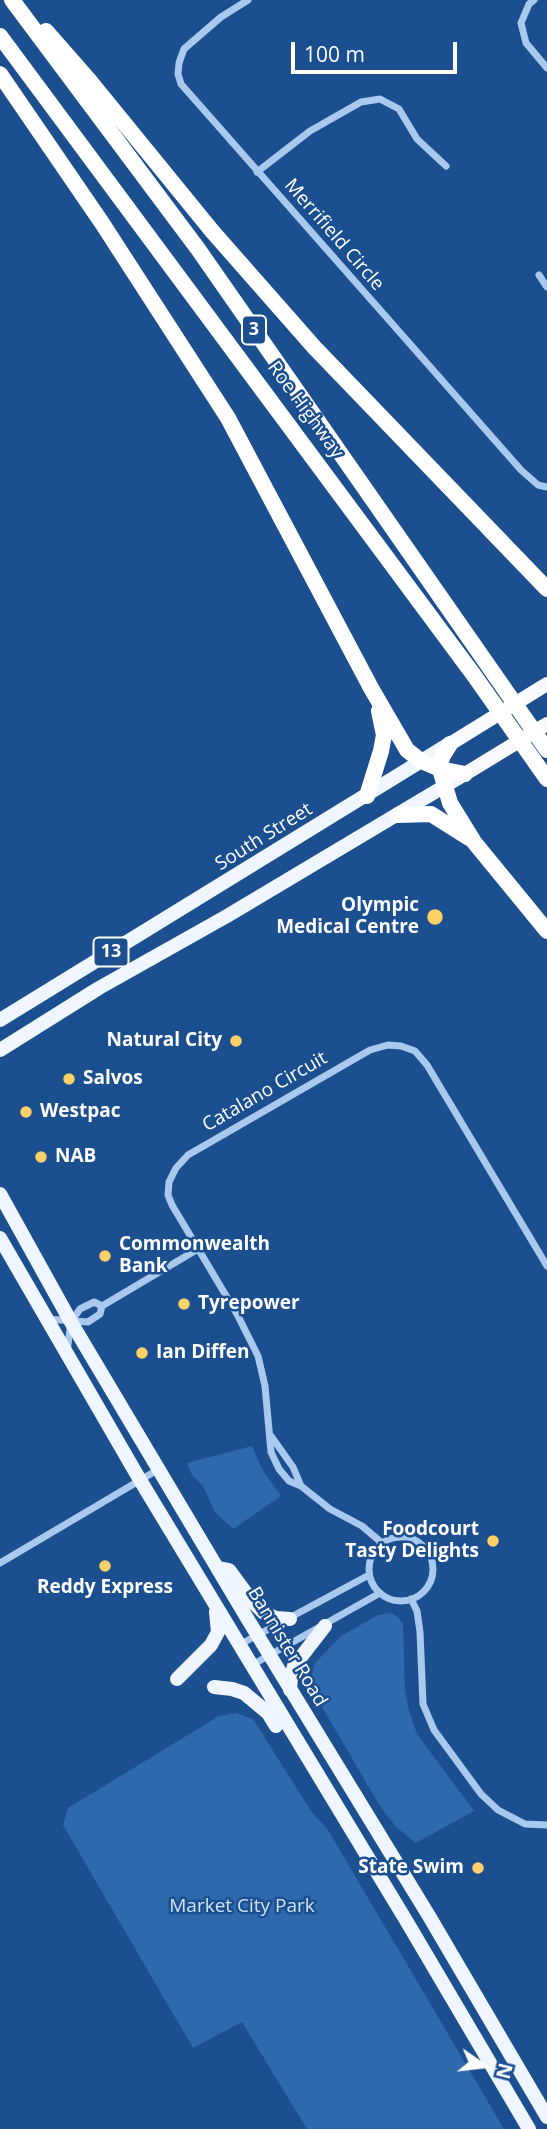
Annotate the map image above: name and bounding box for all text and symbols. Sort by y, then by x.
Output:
scale bar [295,28,461,72]
text: 100 m [304,40,365,68]
street label: Merrifield Circle [279,175,389,295]
road number: 3 [242,316,266,344]
street label: Roe Highway [262,357,348,463]
street label: South Street [211,798,317,876]
place label: Olympic Medical Centre [276,895,419,939]
marker: Olympic Medical Centre [425,907,445,927]
road number: 13 [94,937,128,967]
place label: Natural City [107,1030,222,1052]
marker: Natural City [228,1033,244,1049]
street label: Catalano Circuit [199,1047,331,1137]
place label: Salvos [83,1068,143,1090]
marker: Salvos [61,1071,77,1087]
place label: Westpac [40,1101,121,1123]
marker: Westpac [18,1104,34,1120]
place label: NAB [55,1146,96,1168]
marker: NAB [33,1149,49,1165]
place label: Commonwealth Bank [119,1234,270,1278]
marker: Commonwealth Bank [97,1248,113,1264]
place label: Tyrepower [198,1293,300,1315]
marker: Tyrepower [176,1296,192,1312]
place label: Ian Diffen [156,1342,249,1364]
marker: Ian Diffen [134,1345,150,1361]
place label: Foodcourt Tasty Delights [345,1519,479,1563]
marker: Foodcourt Tasty Delights [485,1533,501,1549]
marker: Reddy Express [97,1558,113,1574]
place label: Reddy Express [37,1577,173,1599]
street label: Bannister Road [242,1583,332,1711]
place label: State Swim [358,1857,464,1879]
marker: State Swim [470,1860,486,1876]
park label: Market City Park [169,1896,315,1918]
north arrow [449,2031,519,2101]
text: N [490,2060,519,2082]

